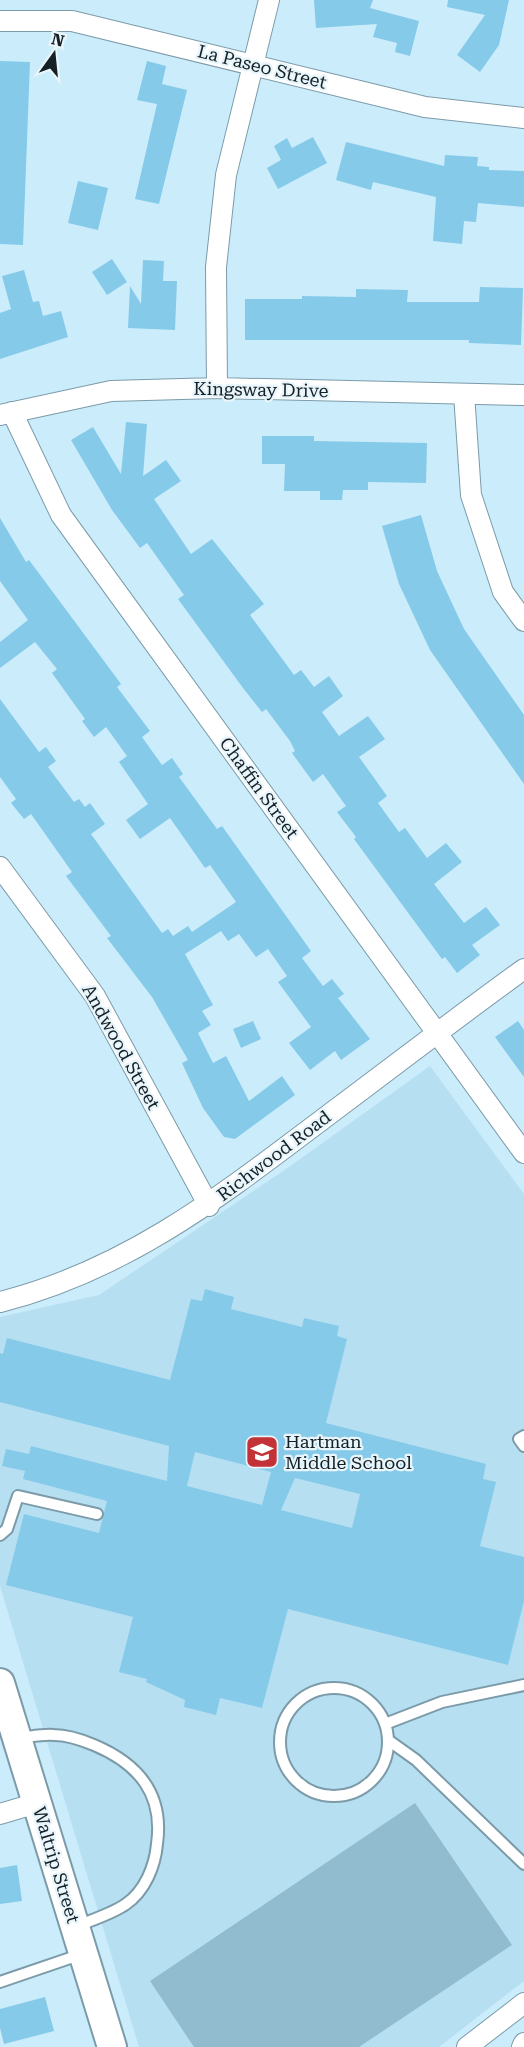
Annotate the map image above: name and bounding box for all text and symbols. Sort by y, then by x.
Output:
north arrow [24,24,84,84]
text: N [49,29,66,51]
street label: La Paseo Street [195,40,329,93]
street label: Kingsway Drive [193,378,329,401]
street label: Chaffin Street [216,733,303,843]
street label: Andwood Street [78,980,165,1113]
street label: Richwood Road [213,1106,335,1205]
place label: Hartman Middle School [285,1431,412,1473]
school or university icon: Hartman Middle School [244,1434,280,1470]
street label: Waltrip Street [29,1804,84,1926]

